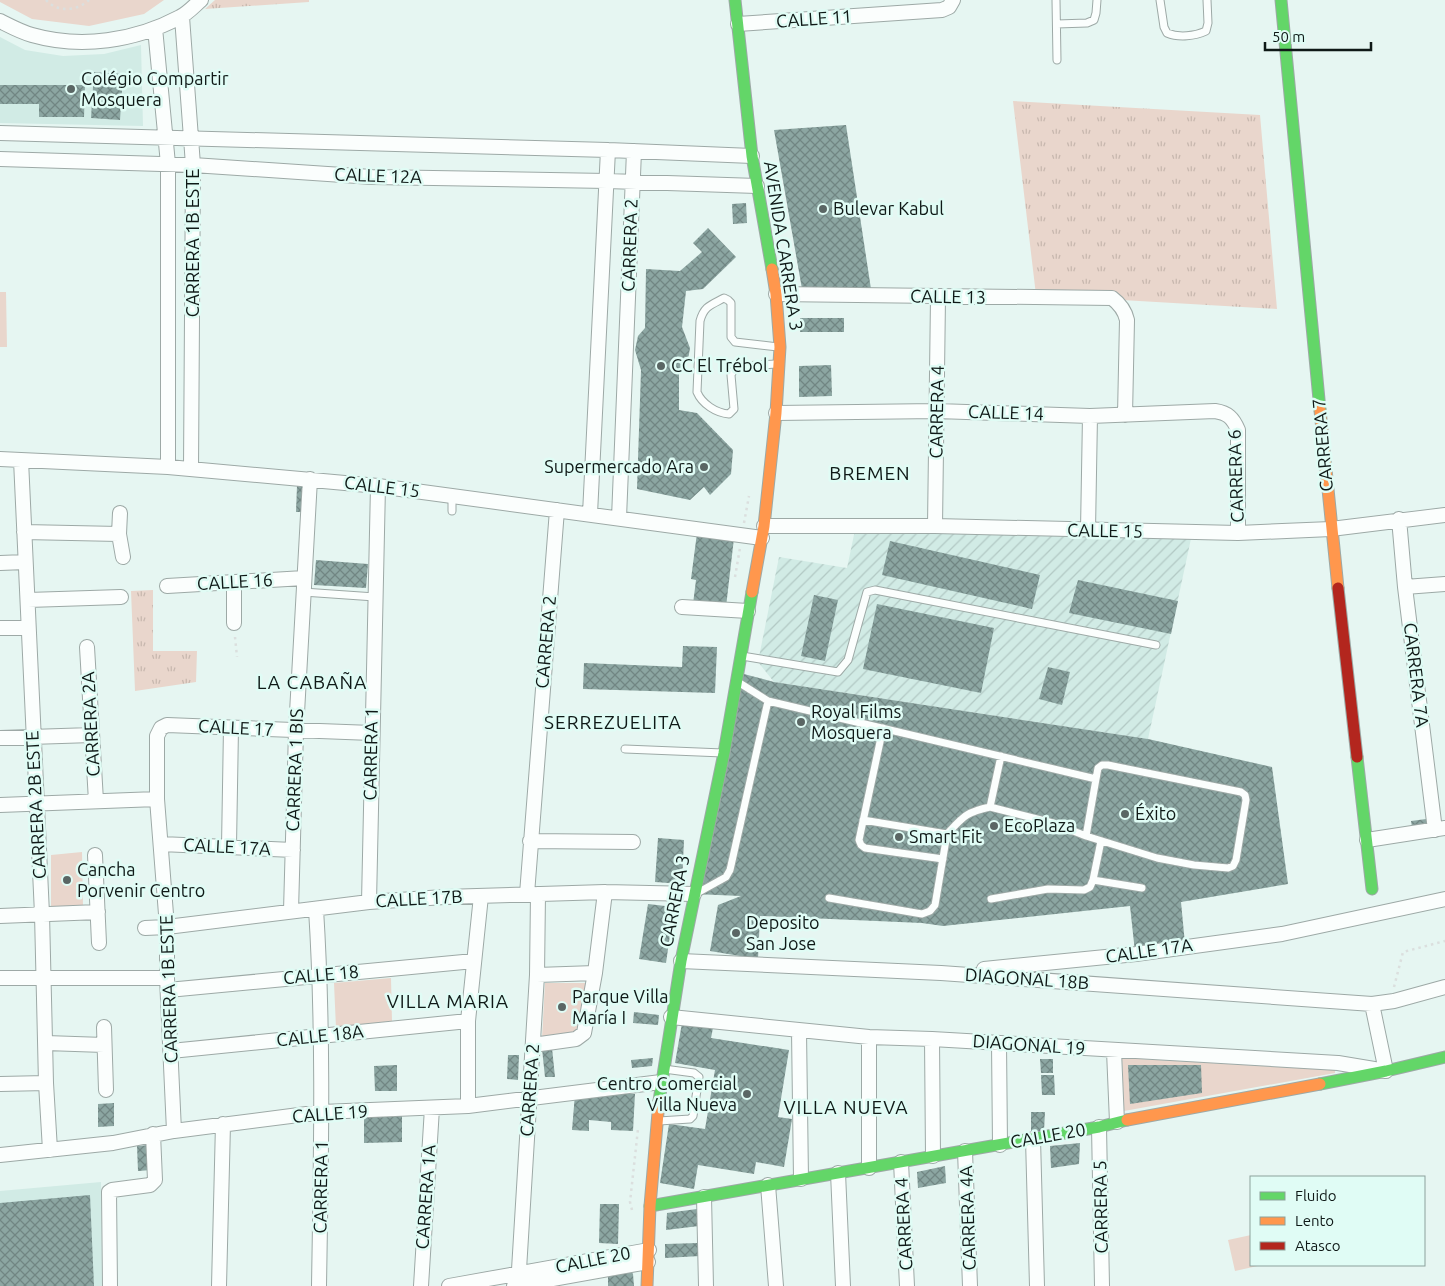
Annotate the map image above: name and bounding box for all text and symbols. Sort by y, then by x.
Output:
street label: CALLE 11 [775,5,853,31]
scale bar [1265,20,1371,52]
text: 50 m [1272,28,1305,45]
place label: Colégio Compartir Mosquera [81,68,229,109]
marker: Colégio Compartir Mosquera [65,83,77,95]
street label: AVENIDA CARRERA 3 [761,160,807,332]
street label: CALLE 12A [334,163,423,187]
street label: CARRERA 1B ESTE [182,169,202,317]
street label: CARRERA 2 [617,198,641,292]
place label: Bulevar Kabul [833,198,944,218]
marker: Bulevar Kabul [817,203,829,215]
street label: CALLE 13 [910,285,986,307]
place label: CC El Trébol [671,355,768,375]
marker: CC El Trébol [655,360,667,372]
street label: CARRERA 4 [925,365,947,459]
street label: CARRERA 7 [1308,398,1336,492]
street label: CALLE 14 [968,401,1044,423]
street label: CARRERA 6 [1223,429,1247,523]
place label: Supermercado Ara [544,456,694,476]
marker: Supermercado Ara [698,461,710,473]
district label: BREMEN [829,462,911,484]
street label: CALLE 15 [343,471,421,501]
street label: CALLE 15 [1067,519,1143,541]
street label: CALLE 16 [196,569,273,593]
street label: CARRERA 2 [531,595,559,689]
street label: CARRERA 7A [1401,621,1433,729]
street label: CARRERA 2A [77,671,103,777]
district label: LA CABAÑA [257,671,367,693]
place label: Royal Films Mosquera [811,701,902,742]
street label: CARRERA 1 [359,707,381,801]
street label: CARRERA 1 BIS [282,708,306,832]
district label: SERREZUELITA [544,711,682,733]
street label: CALLE 17 [198,715,275,739]
marker: Royal Films Mosquera [795,716,807,728]
street label: CARRERA 2B ESTE [21,730,49,880]
place label: Éxito [1135,802,1176,823]
marker: Éxito [1119,808,1131,820]
place label: EcoPlaza [1004,815,1075,835]
marker: EcoPlaza [988,820,1000,832]
place label: Smart Fit [909,826,982,846]
marker: Smart Fit [893,831,905,843]
street label: CALLE 17A [183,834,272,858]
street label: CARRERA 3 [655,853,693,949]
place label: Cancha Porvenir Centro [77,859,205,900]
marker: Cancha Porvenir Centro [61,874,73,886]
street label: CALLE 17B [375,886,463,910]
place label: Deposito San Jose [746,912,819,953]
street label: CARRERA 1B ESTE [155,914,181,1064]
marker: Deposito San Jose [730,927,742,939]
street label: CALLE 17A [1104,934,1194,966]
street label: CALLE 18 [282,961,360,987]
street label: DIAGONAL 18B [964,964,1090,992]
place label: Parque Villa María I [572,986,669,1027]
district label: VILLA MARIA [387,990,509,1012]
marker: Parque Villa María I [556,1001,568,1013]
street label: CALLE 18A [275,1020,365,1050]
street label: DIAGONAL 19 [972,1030,1086,1058]
street label: CARRERA 2 [516,1043,542,1137]
place label: Centro Comercial Villa Nueva [597,1073,737,1114]
marker: Centro Comercial Villa Nueva [741,1088,753,1100]
district label: VILLA NUEVA [783,1096,909,1118]
street label: CALLE 19 [291,1100,369,1126]
street label: CALLE 20 [1009,1119,1087,1151]
street label: CARRERA 1 [309,1140,331,1234]
street label: CARRERA 1A [411,1144,439,1250]
street label: CARRERA 5 [1089,1160,1111,1254]
street label: CARRERA 4A [955,1165,979,1271]
legend [1250,1176,1425,1266]
street label: CARRERA 4 [891,1177,915,1271]
text: Fluido [1295,1187,1337,1204]
text: Lento [1295,1212,1334,1229]
text: Atasco [1295,1237,1341,1254]
street label: CALLE 20 [554,1242,632,1276]

